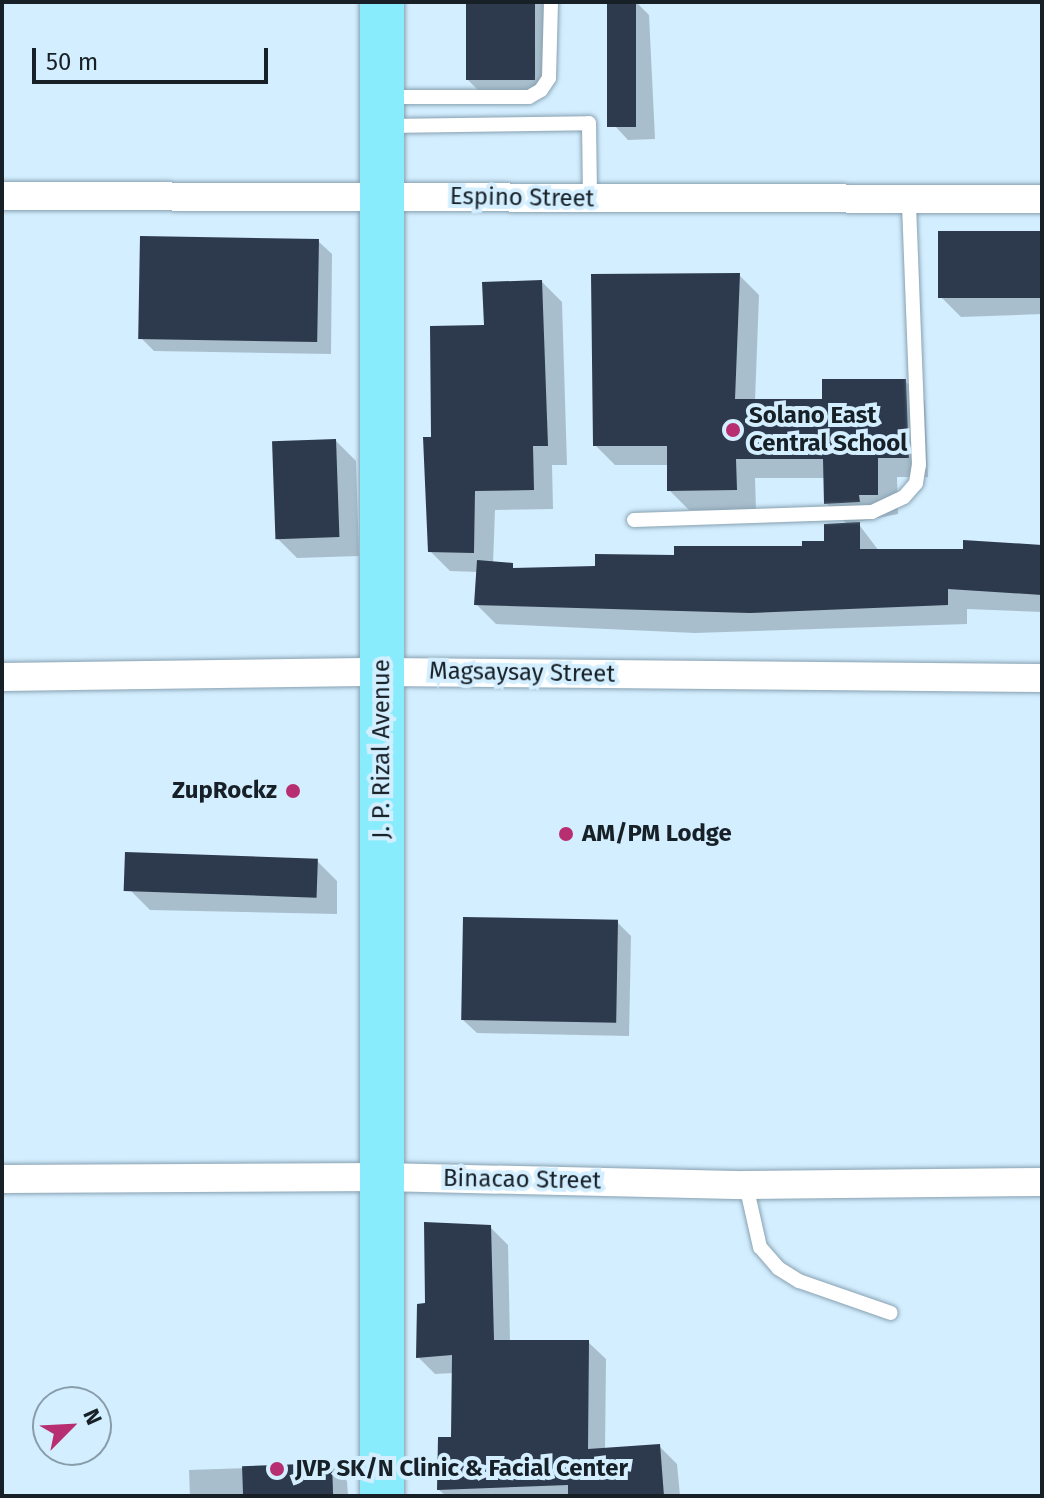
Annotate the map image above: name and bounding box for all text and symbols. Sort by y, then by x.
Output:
scale bar [36,32,272,82]
text: 50 m [46,48,98,76]
street label: Espino Street [450,182,594,214]
place label: Solano East Central School [749,402,907,458]
marker: Solano East Central School [724,421,742,439]
street label: Magsaysay Street [429,657,615,689]
street label: J. P. Rizal Avenue [368,659,396,839]
place label: ZupRockz [172,777,277,805]
marker: ZupRockz [284,782,302,800]
place label: AM/PM Lodge [582,820,732,848]
marker: AM/PM Lodge [557,825,575,843]
street label: Binacao Street [443,1164,601,1196]
north arrow [32,1386,112,1466]
text: N [77,1405,108,1429]
place label: JVP SK/N Clinic & Facial Center [295,1455,628,1483]
marker: JVP SK/N Clinic & Facial Center [266,1458,288,1480]

